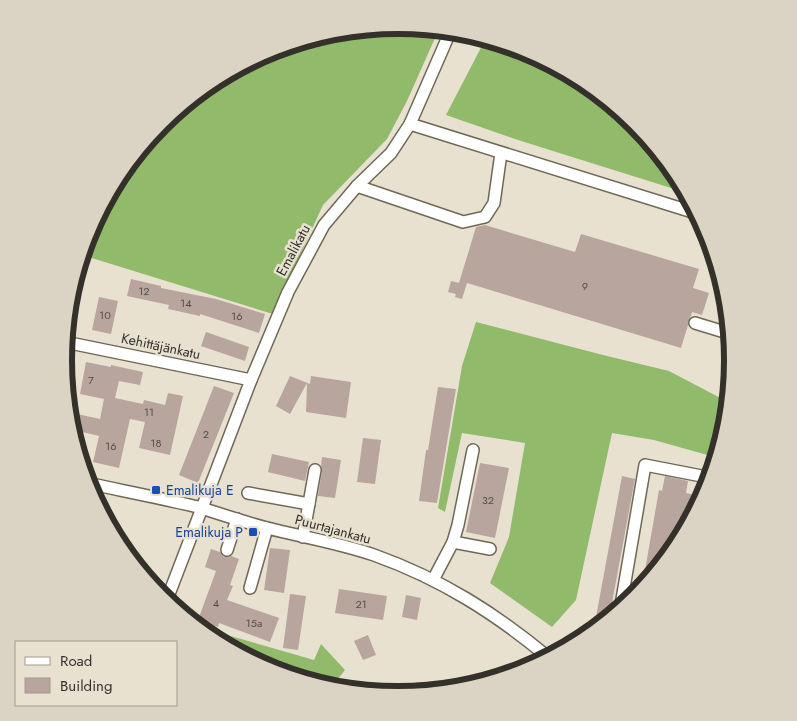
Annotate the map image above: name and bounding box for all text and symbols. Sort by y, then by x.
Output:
street label: Emalikatu [271,221,315,279]
house number: 9 [582,278,588,294]
house number: 12 [138,283,150,299]
house number: 14 [180,295,192,311]
house number: 10 [99,307,111,323]
house number: 16 [231,308,243,324]
street label: Kehittäjänkatu [120,328,202,364]
house number: 7 [88,372,94,388]
house number: 11 [144,404,154,420]
house number: 2 [203,426,209,442]
house number: 18 [151,435,161,451]
house number: 16 [105,438,117,454]
place label: Emalikuja E [166,480,234,500]
marker: Emalikuja E [150,484,162,496]
house number: 32 [482,492,494,508]
street label: Puurtajankatu [293,509,373,549]
place label: Emalikuja P [175,522,243,542]
marker: Emalikuja P [247,526,259,538]
house number: 4 [213,595,220,611]
house number: 21 [355,596,367,612]
house number: 15a [246,615,262,631]
legend [15,641,178,706]
text: Road [60,650,92,672]
text: Building [60,675,112,697]

